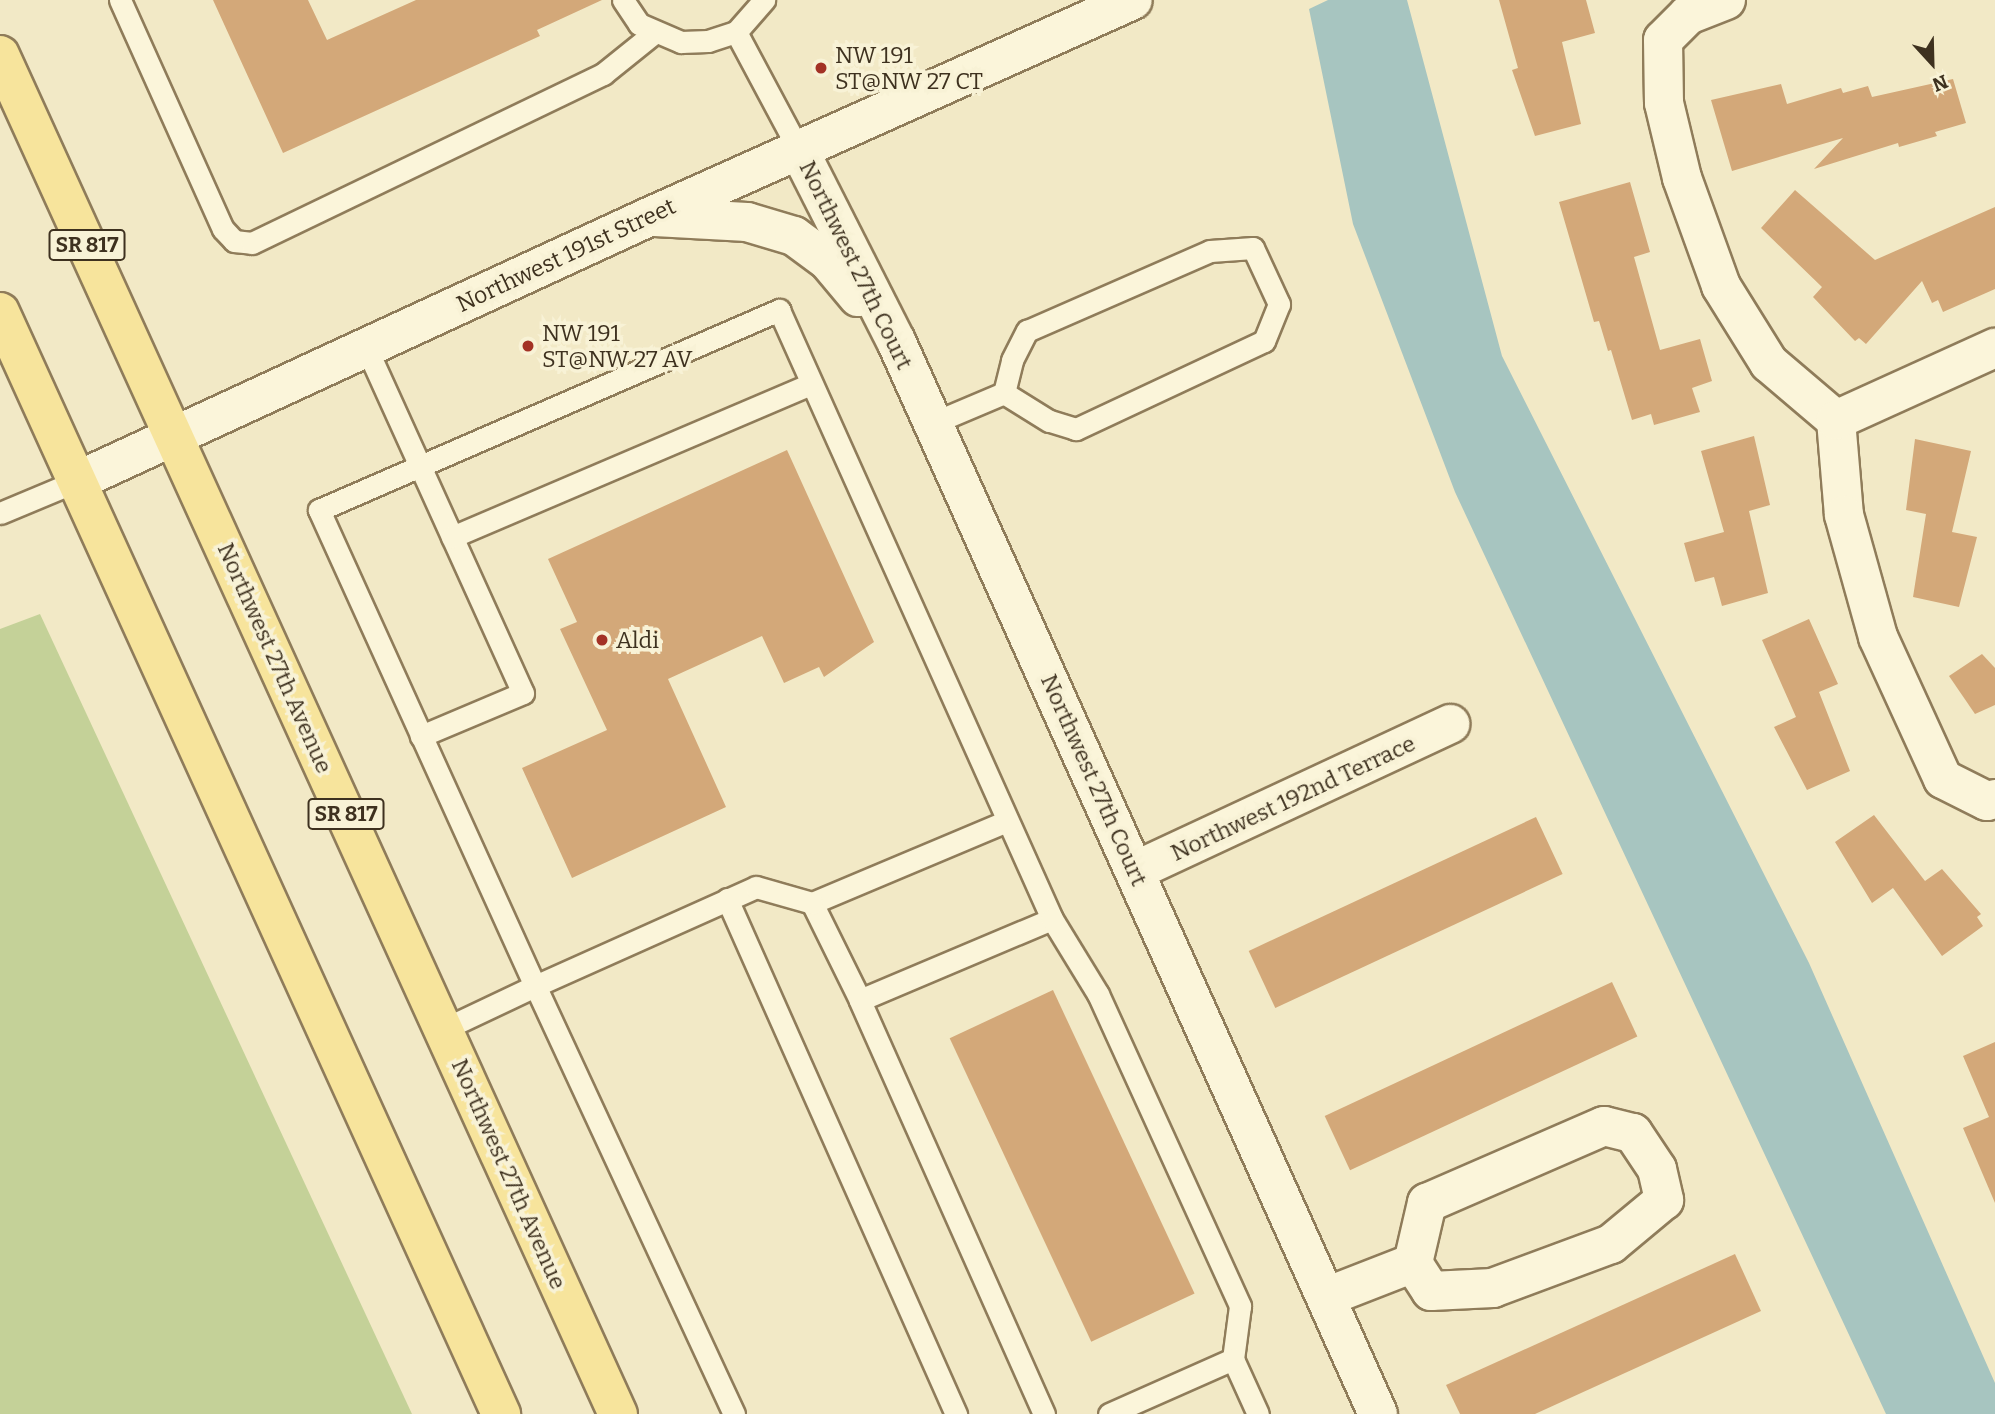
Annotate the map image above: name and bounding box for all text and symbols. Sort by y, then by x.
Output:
north arrow [1897,28,1967,98]
place label: NW 191 ST@NW 27 CT [835,41,983,95]
marker: NW 191 ST@NW 27 CT [813,60,829,76]
text: N [1929,70,1951,96]
street label: Northwest 27th Court [794,156,918,374]
street label: Northwest 191st Street [452,192,680,318]
road number: SR 817 [48,228,126,262]
place label: NW 191 ST@NW 27 AV [542,319,692,373]
marker: NW 191 ST@NW 27 AV [520,338,536,354]
street label: Northwest 27th Avenue [212,539,338,777]
place label: Aldi [616,626,659,654]
marker: Aldi [594,632,610,648]
street label: Northwest 27th Court [1035,670,1153,890]
street label: Northwest 192nd Terrace [1166,729,1420,867]
road number: SR 817 [308,796,384,832]
street label: Northwest 27th Avenue [446,1055,572,1293]

